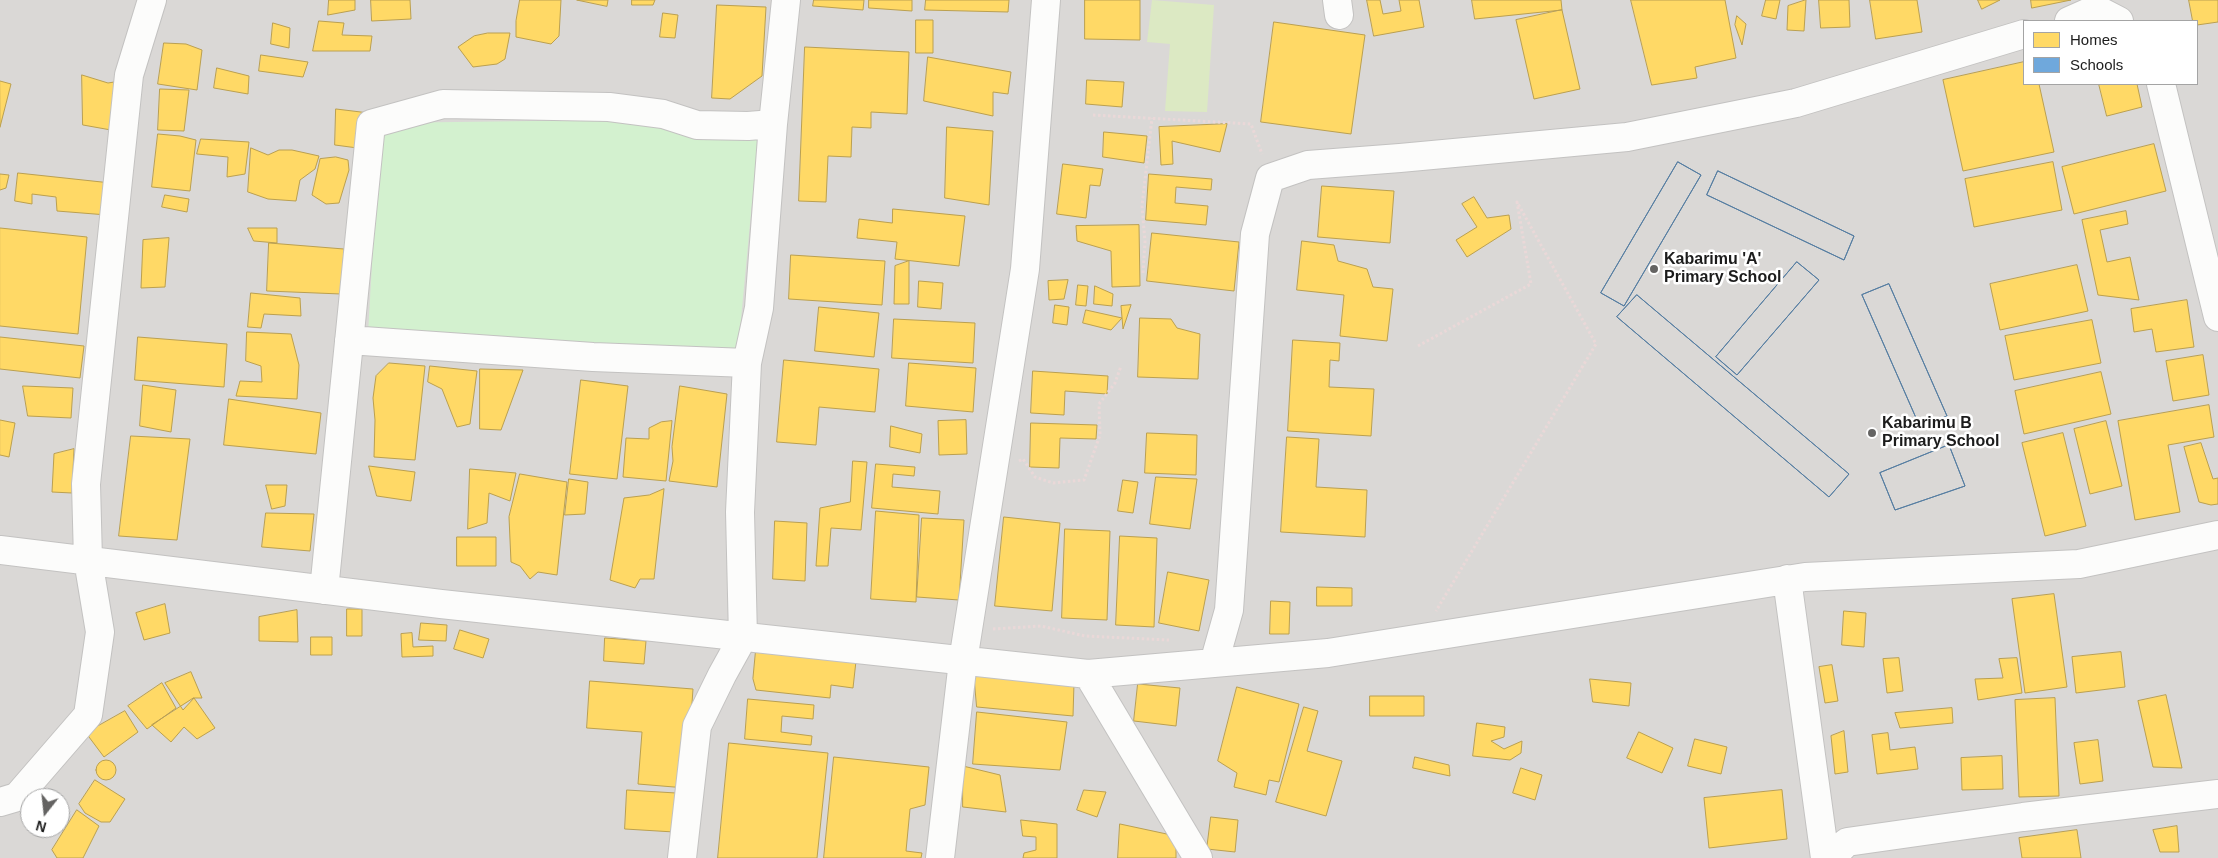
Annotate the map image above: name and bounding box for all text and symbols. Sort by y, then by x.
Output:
legend [2023,20,2198,85]
text: Homes [2070,31,2118,48]
text: Schools [2070,56,2123,73]
place label: Kabarimu 'A' Primary School [1664,250,1781,288]
marker: Kabarimu 'A' Primary School [1648,263,1660,275]
place label: Kabarimu B Primary School [1882,414,1999,452]
marker: Kabarimu B Primary School [1866,427,1878,439]
north arrow [20,788,70,838]
text: N [34,817,48,836]

